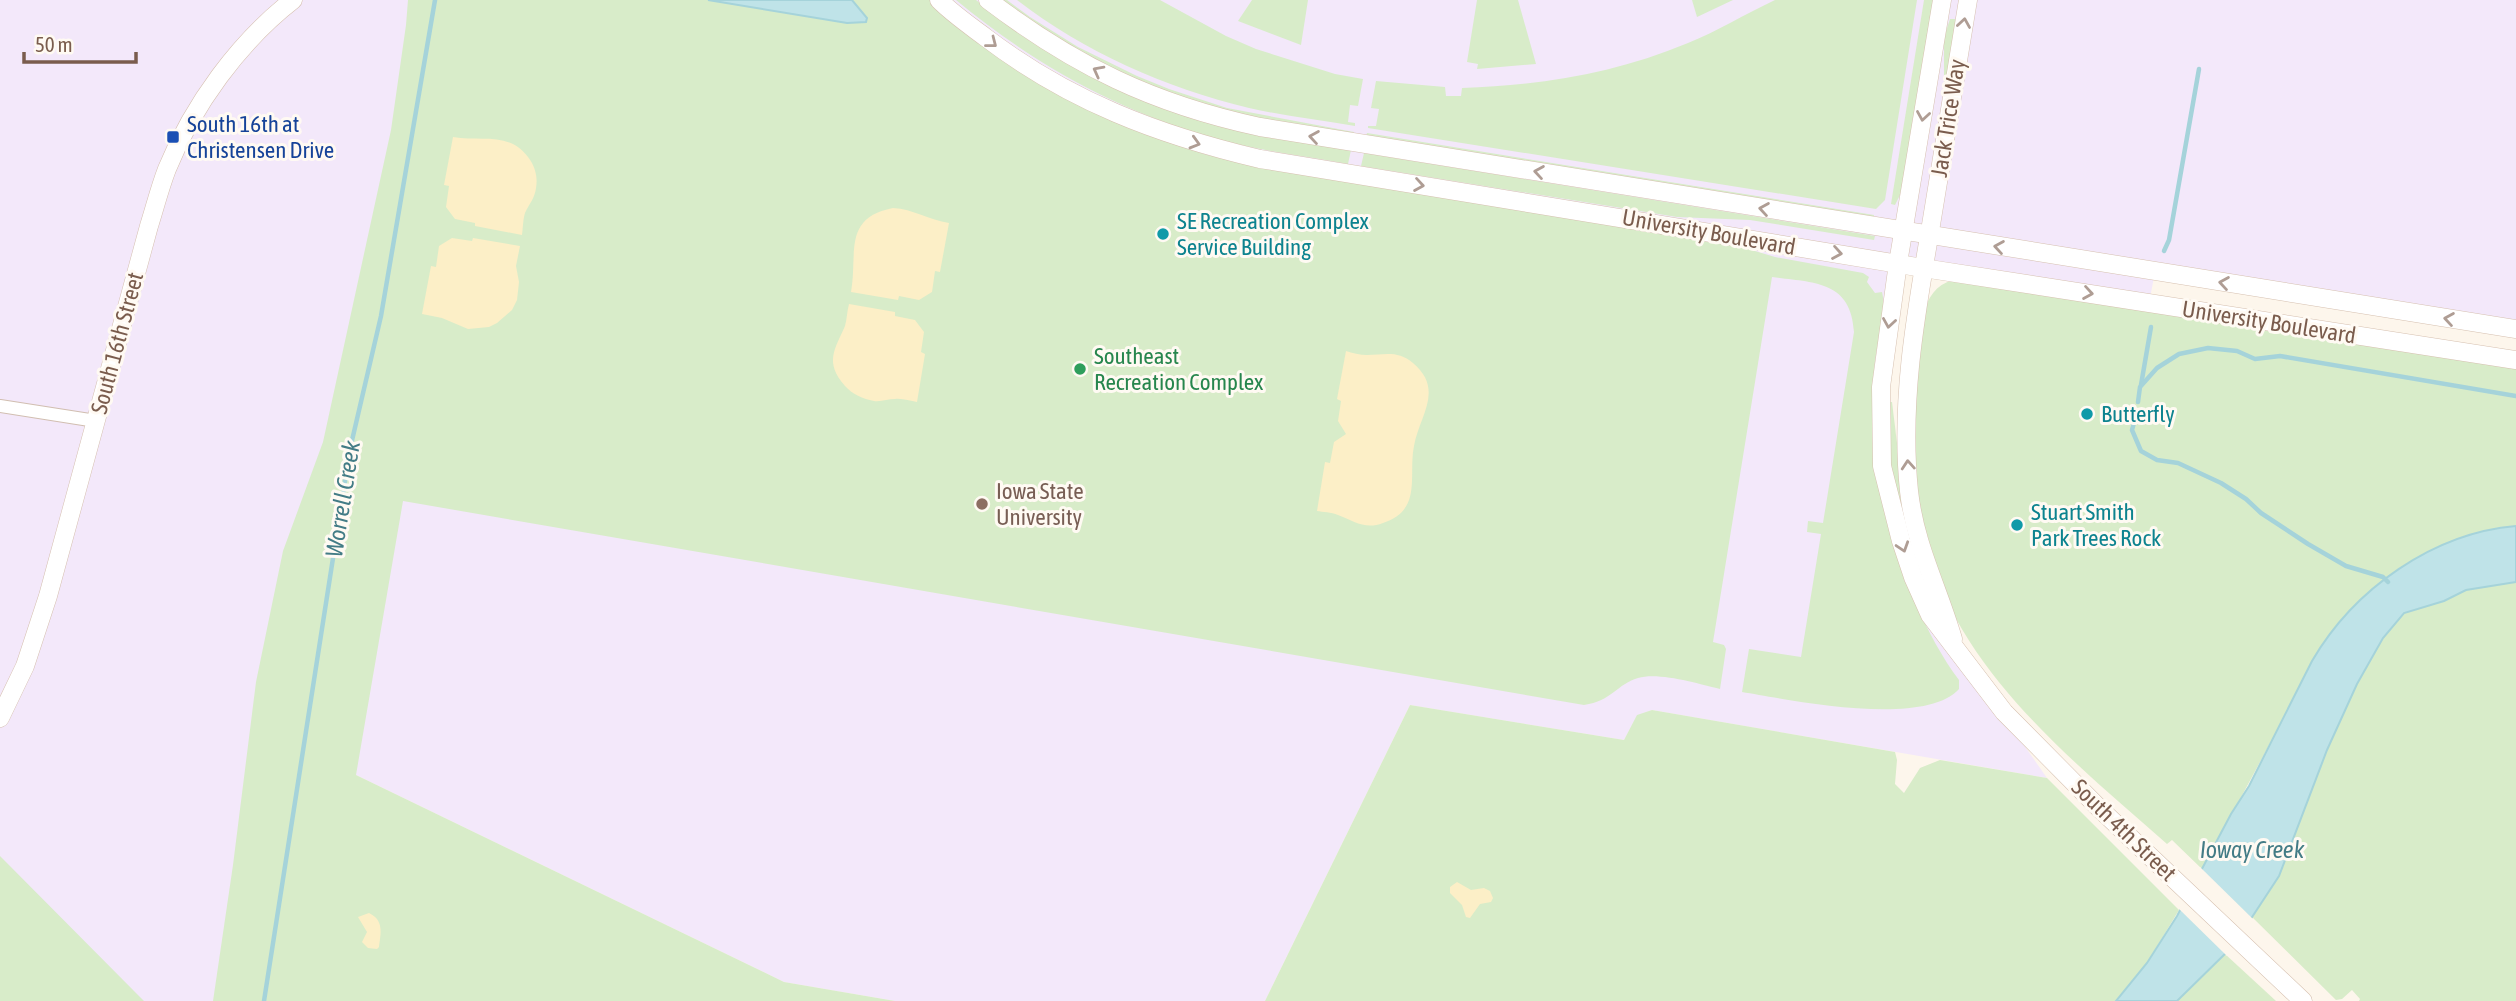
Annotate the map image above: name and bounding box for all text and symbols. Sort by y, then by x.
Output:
one-way arrow [1956,17,1971,29]
scale bar [24,21,136,65]
text: 50 m [35,32,73,56]
one-way arrow [985,34,997,47]
street label: Jack Trice Way [1926,57,1970,179]
one-way arrow [1093,66,1105,79]
one-way arrow [1916,110,1931,122]
place label: South 16th at Christensen Drive [187,111,334,163]
marker: South 16th at Christensen Drive [165,129,181,145]
one-way arrow [1309,130,1320,145]
one-way arrow [1189,134,1201,149]
one-way arrow [1533,165,1545,180]
one-way arrow [1413,177,1425,192]
one-way arrow [1758,202,1770,217]
street label: University Boulevard [1620,204,1798,260]
place label: SE Recreation Complex Service Building [1177,208,1369,260]
marker: SE Recreation Complex Service Building [1155,226,1171,242]
one-way arrow [1993,240,2005,255]
one-way arrow [1831,245,1843,260]
street label: South 16th Street [86,269,148,417]
one-way arrow [2218,276,2230,291]
one-way arrow [2082,286,2093,301]
street label: University Boulevard [2180,295,2358,349]
one-way arrow [2443,312,2454,327]
one-way arrow [1882,317,1897,329]
place label: Southeast Recreation Complex [1094,343,1263,395]
marker: Southeast Recreation Complex [1072,361,1088,377]
place label: Butterfly [2101,401,2175,427]
marker: Butterfly [2079,406,2095,422]
water label: Worrell Creek [320,438,365,559]
one-way arrow [1900,460,1915,471]
place label: Iowa State University [996,478,1084,530]
marker: Iowa State University [974,496,990,512]
place label: Stuart Smith Park Trees Rock [2031,499,2161,551]
marker: Stuart Smith Park Trees Rock [2009,517,2025,533]
one-way arrow [1895,540,1909,553]
street label: South 4th Street [2067,774,2181,886]
water label: Ioway Creek [2200,836,2305,863]

